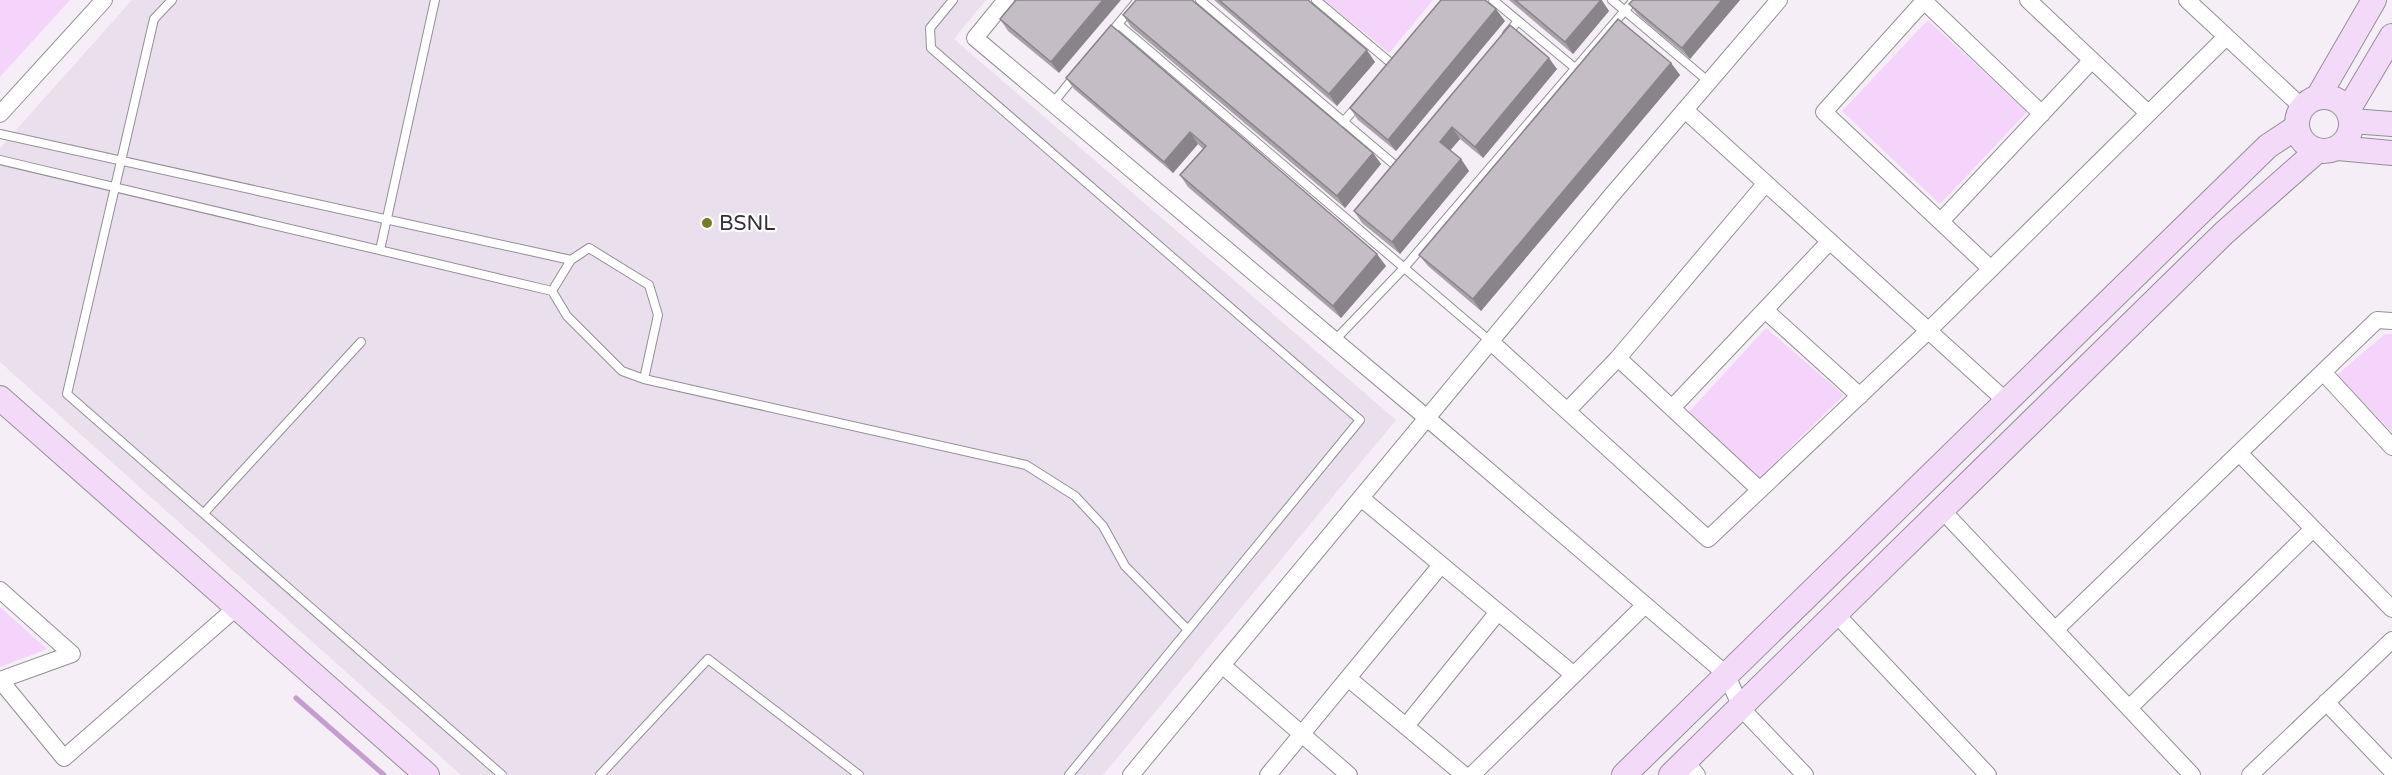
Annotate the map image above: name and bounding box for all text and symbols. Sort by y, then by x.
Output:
place label: BSNL [719,211,775,236]
marker: BSNL [700,216,714,230]

